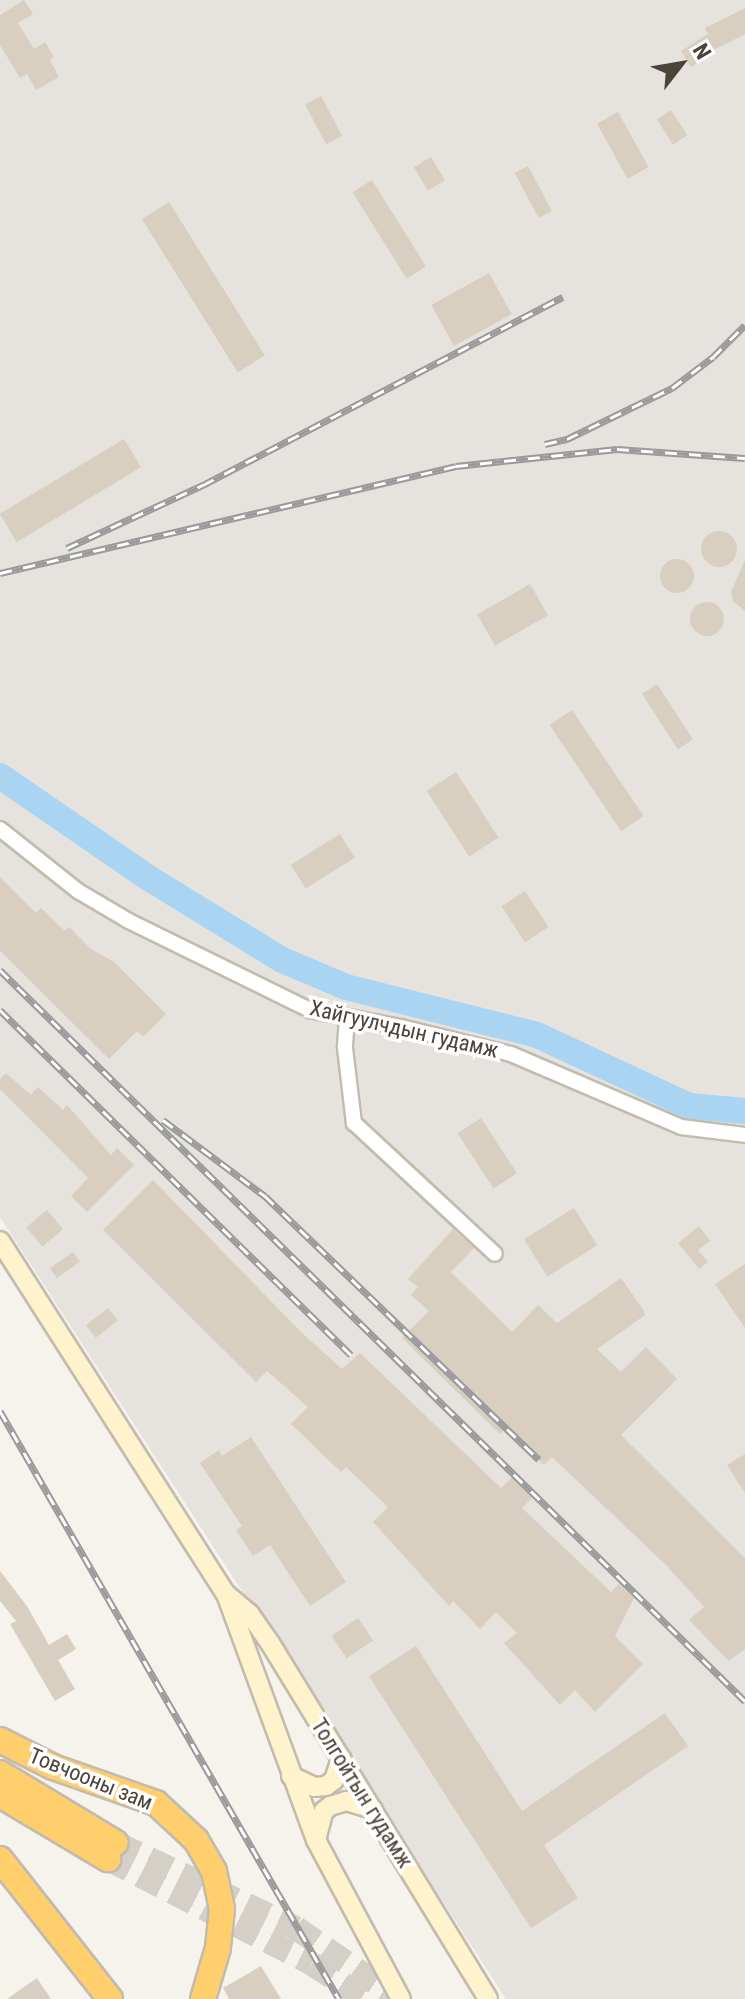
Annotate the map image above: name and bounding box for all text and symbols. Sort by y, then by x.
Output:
north arrow [641,24,721,104]
text: N [688,39,716,64]
street label: Хайгуулчдын гудамж [307,994,501,1064]
street label: Толгойтын гудамж [305,1713,419,1873]
street label: Товчооны зам [25,1742,157,1816]

